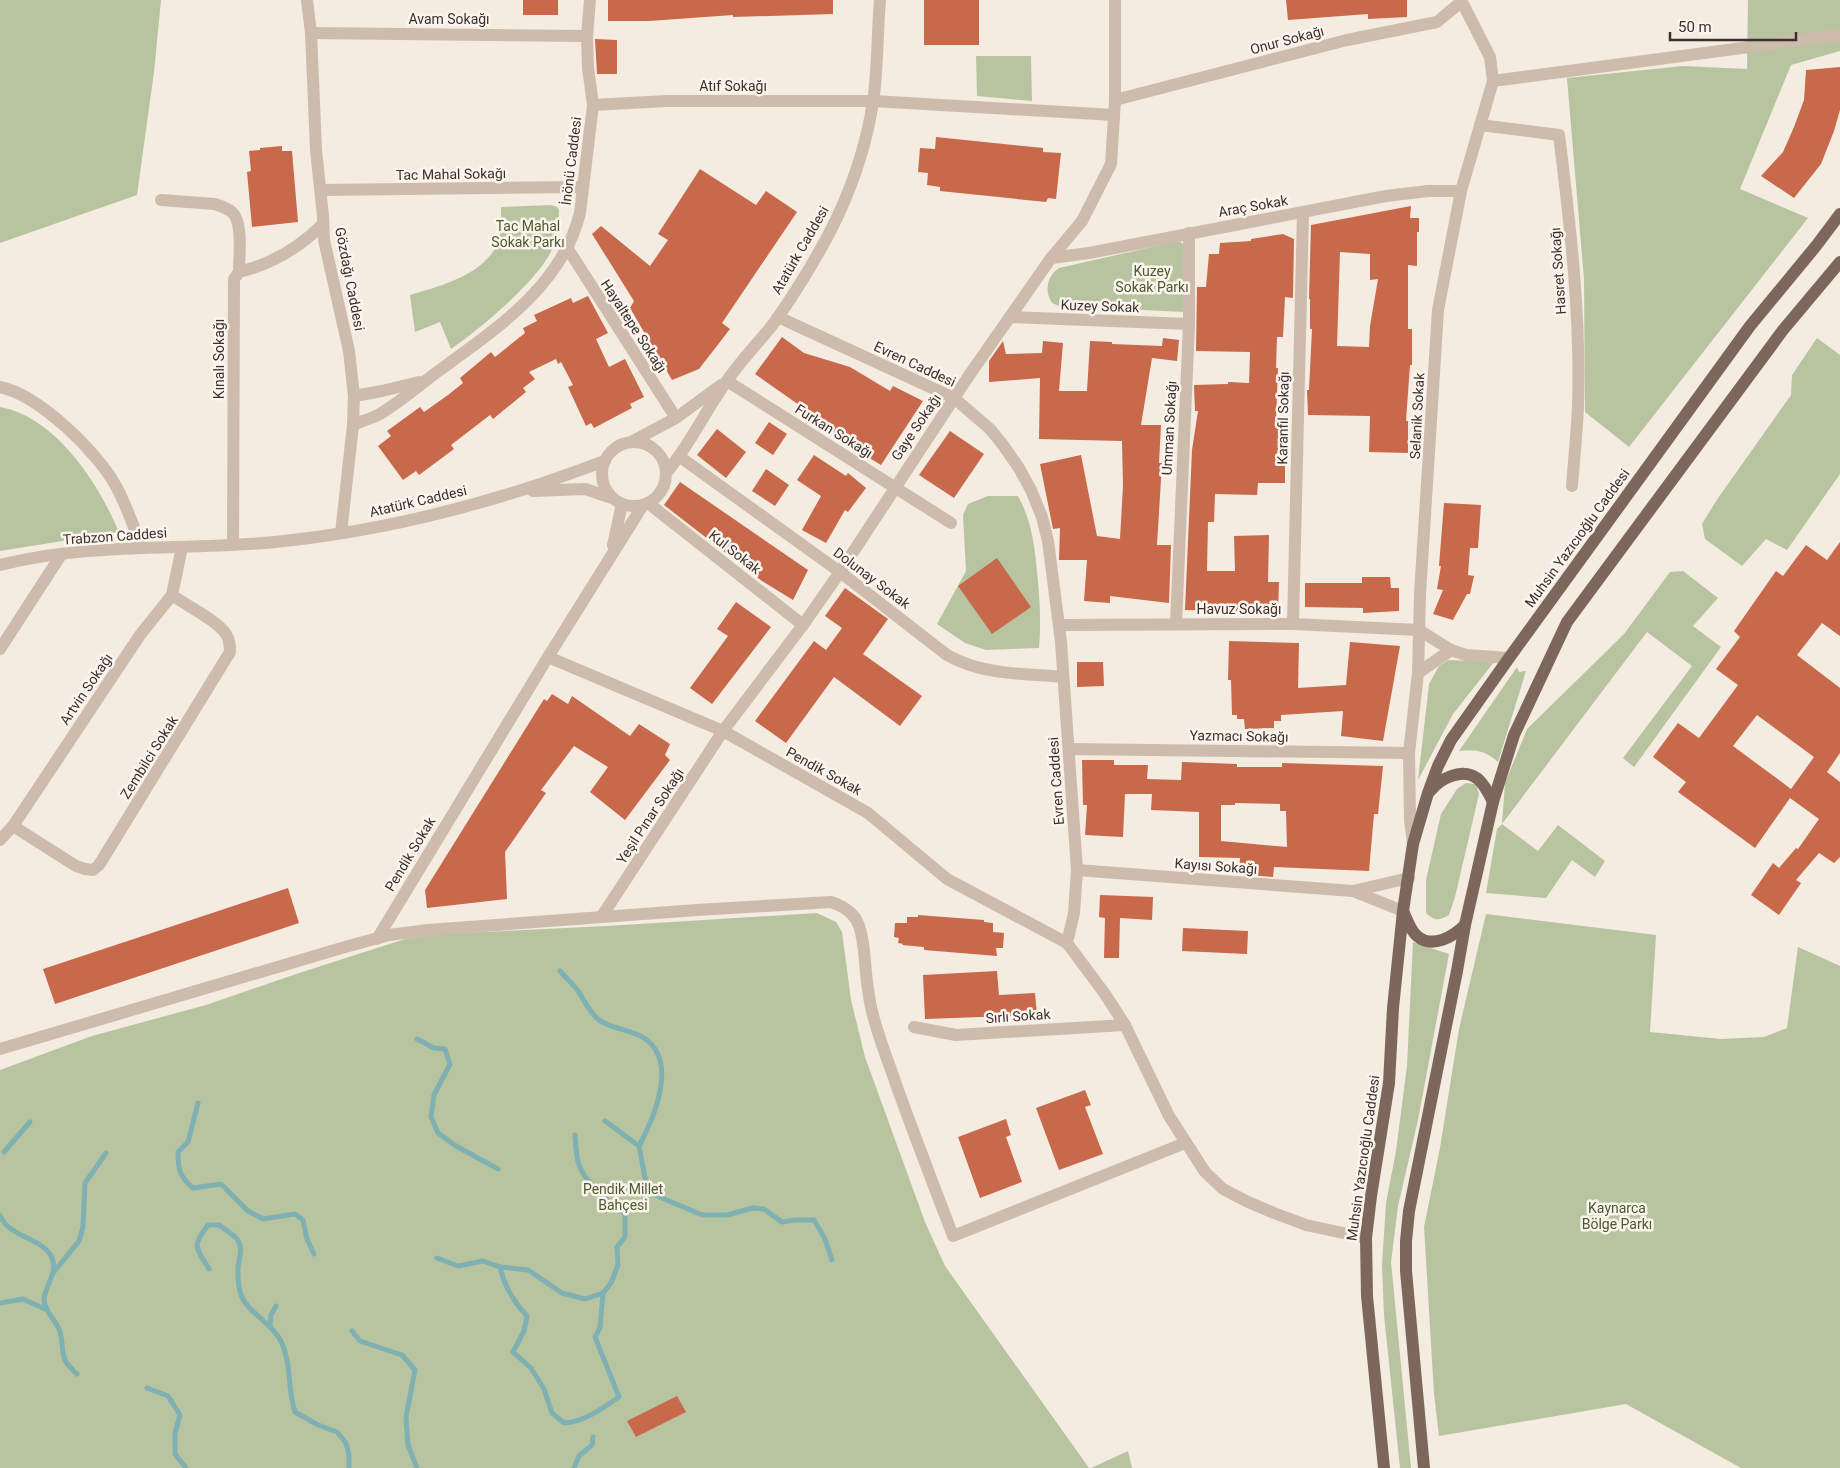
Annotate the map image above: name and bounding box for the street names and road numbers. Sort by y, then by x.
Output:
street label: Avam Sokağı [408,11,490,27]
street label: Onur Sokağı [1248,22,1326,58]
street label: Atıf Sokağı [699,78,767,94]
street label: İnönü Caddesi [558,116,584,206]
street label: Tac Mahal Sokağı [396,165,506,183]
street label: Araç Sokak [1217,192,1290,220]
street label: Atatürk Caddesi [768,203,832,297]
street label: Gözdağı Caddesi [332,226,368,332]
street label: Hasret Sokağı [1547,227,1569,315]
street label: Hayaltepe Sokağı [598,276,670,376]
street label: Kuzey Sokak [1060,297,1141,315]
street label: Kınalı Sokağı [211,319,227,399]
street label: Evren Caddesi [872,338,958,390]
street label: Karanfil Sokağı [1274,371,1292,465]
street label: Selanik Sokak [1407,371,1427,460]
street label: Umman Sokağı [1159,380,1179,476]
street label: Gaye Sokağı [888,391,944,463]
street label: Furkan Sokağı [792,401,876,461]
street label: Muhsin Yazıcıoğlu Caddesi [1521,466,1633,610]
street label: Atatürk Caddesi [368,482,468,520]
street label: Trabzon Caddesi [62,524,168,548]
street label: Kul Sokak [706,527,765,578]
street label: Dolunay Sokak [831,544,914,613]
street label: Havuz Sokağı [1197,601,1281,617]
street label: Artvin Sokağı [56,650,116,728]
street label: Zembilci Sokak [117,712,181,801]
street label: Yazmacı Sokağı [1189,727,1289,745]
street label: Evren Caddesi [1045,736,1067,826]
street label: Pendik Sokak [783,744,865,799]
street label: Yeşil Pınar Sokağı [613,765,687,867]
street label: Pendik Sokak [382,813,439,894]
street label: Kayısı Sokağı [1174,855,1258,877]
street label: Sırlı Sokak [985,1006,1052,1026]
street label: Muhsin Yazıcıoğlu Caddesi [1343,1074,1383,1242]

